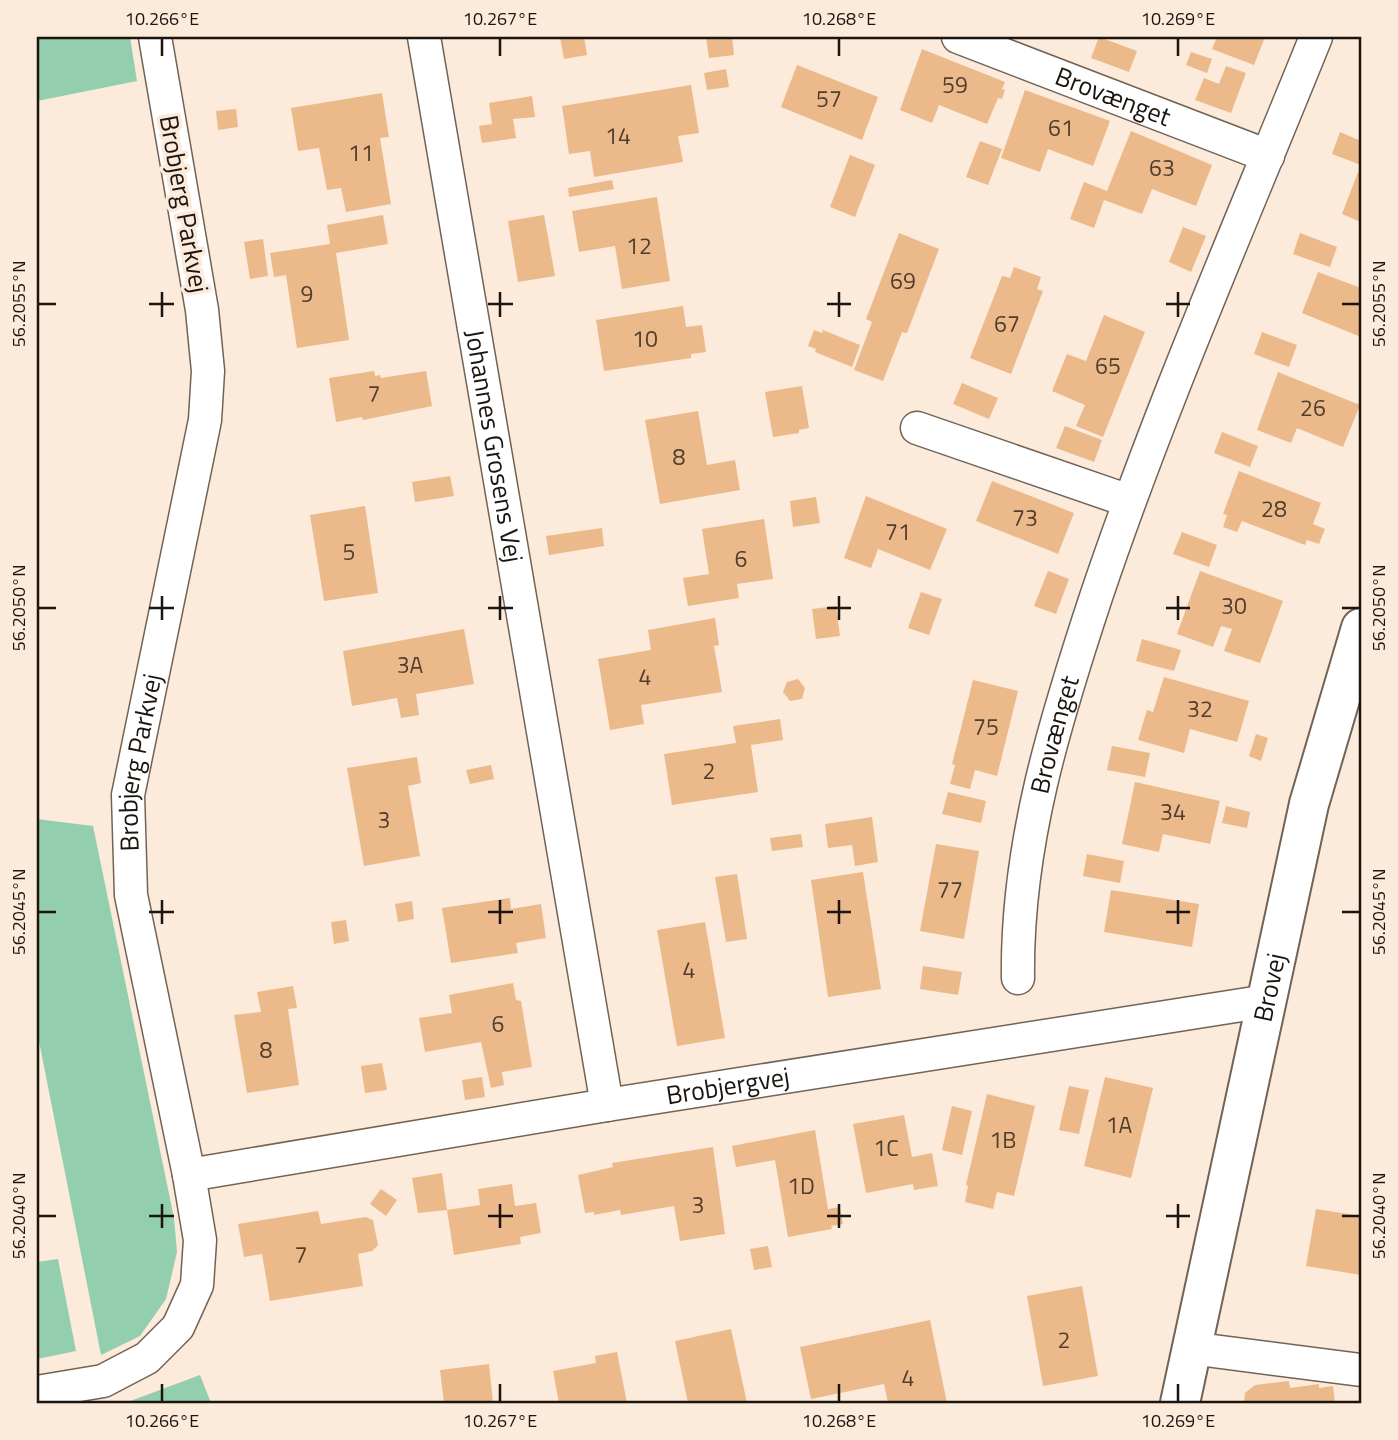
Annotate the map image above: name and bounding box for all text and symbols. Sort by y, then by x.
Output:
text: 10.266°E [125,5,199,32]
text: 10.267°E [463,5,537,32]
text: 10.268°E [802,5,876,32]
text: 10.269°E [1141,5,1215,32]
street label: Brovænget [1050,56,1177,136]
house number: 59 [942,67,968,102]
house number: 57 [816,81,842,116]
house number: 61 [1048,110,1074,145]
street label: Brobjerg Parkvej [150,112,219,296]
house number: 14 [605,118,631,153]
house number: 11 [348,135,374,170]
house number: 63 [1149,150,1175,185]
house number: 12 [626,228,652,263]
text: 56.2055°N [5,261,32,347]
text: 56.2055°N [1365,261,1392,347]
house number: 69 [890,263,916,298]
house number: 9 [301,276,313,311]
house number: 67 [994,306,1020,341]
house number: 10 [632,321,658,356]
street label: Johannes Grosens Vej [455,326,534,565]
house number: 65 [1095,348,1121,383]
house number: 7 [368,376,380,411]
house number: 26 [1300,390,1326,425]
house number: 8 [673,439,686,474]
house number: 28 [1261,491,1287,526]
house number: 73 [1012,500,1038,535]
house number: 71 [885,514,911,549]
house number: 5 [343,534,355,569]
house number: 6 [735,541,747,576]
text: 56.2050°N [5,565,32,651]
text: 56.2050°N [1365,565,1392,651]
house number: 30 [1221,588,1247,623]
house number: 3A [397,647,424,682]
house number: 4 [639,659,651,694]
street label: Brobjerg Parkvej [108,670,171,852]
street label: Brovænget [1019,670,1089,797]
house number: 32 [1187,691,1213,726]
house number: 75 [973,709,999,744]
house number: 2 [703,753,715,788]
house number: 34 [1160,794,1186,829]
house number: 3 [378,802,390,837]
text: 56.2045°N [5,869,32,955]
text: 56.2045°N [1365,869,1392,955]
house number: 77 [937,872,963,907]
street label: Brovej [1243,949,1295,1025]
house number: 4 [683,952,695,987]
house number: 6 [492,1006,504,1041]
house number: 8 [260,1032,273,1067]
street label: Brobjergvej [663,1057,792,1114]
house number: 1A [1106,1107,1133,1142]
house number: 1B [989,1122,1017,1157]
house number: 1C [873,1130,899,1165]
house number: 1D [787,1168,815,1203]
text: 56.2040°N [5,1173,32,1259]
text: 56.2040°N [1365,1173,1392,1259]
house number: 3 [692,1187,704,1222]
house number: 7 [295,1237,307,1272]
house number: 2 [1058,1322,1070,1357]
house number: 4 [902,1360,914,1395]
text: 10.266°E [125,1407,199,1434]
text: 10.267°E [463,1407,537,1434]
text: 10.268°E [802,1407,876,1434]
text: 10.269°E [1141,1407,1215,1434]

